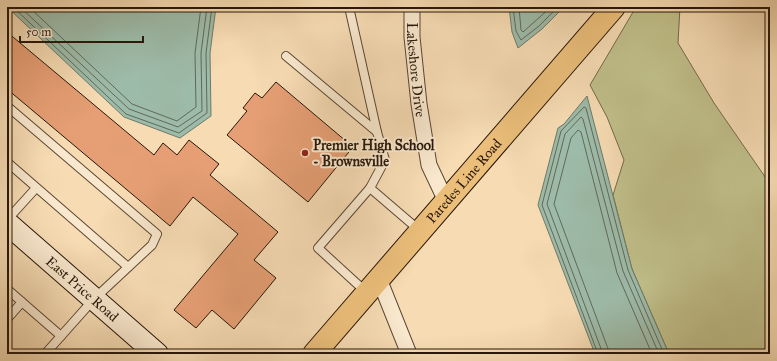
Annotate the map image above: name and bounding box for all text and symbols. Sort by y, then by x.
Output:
scale bar [20,18,143,44]
street label: Lakeshore Drive [404,23,430,118]
text: 50 m [26,25,51,39]
street label: Paredes Line Road [423,135,505,226]
place label: Premier High School - Brownsville [313,137,436,170]
marker: Premier High School - Brownsville [300,148,310,158]
street label: East Price Road [43,253,122,325]

